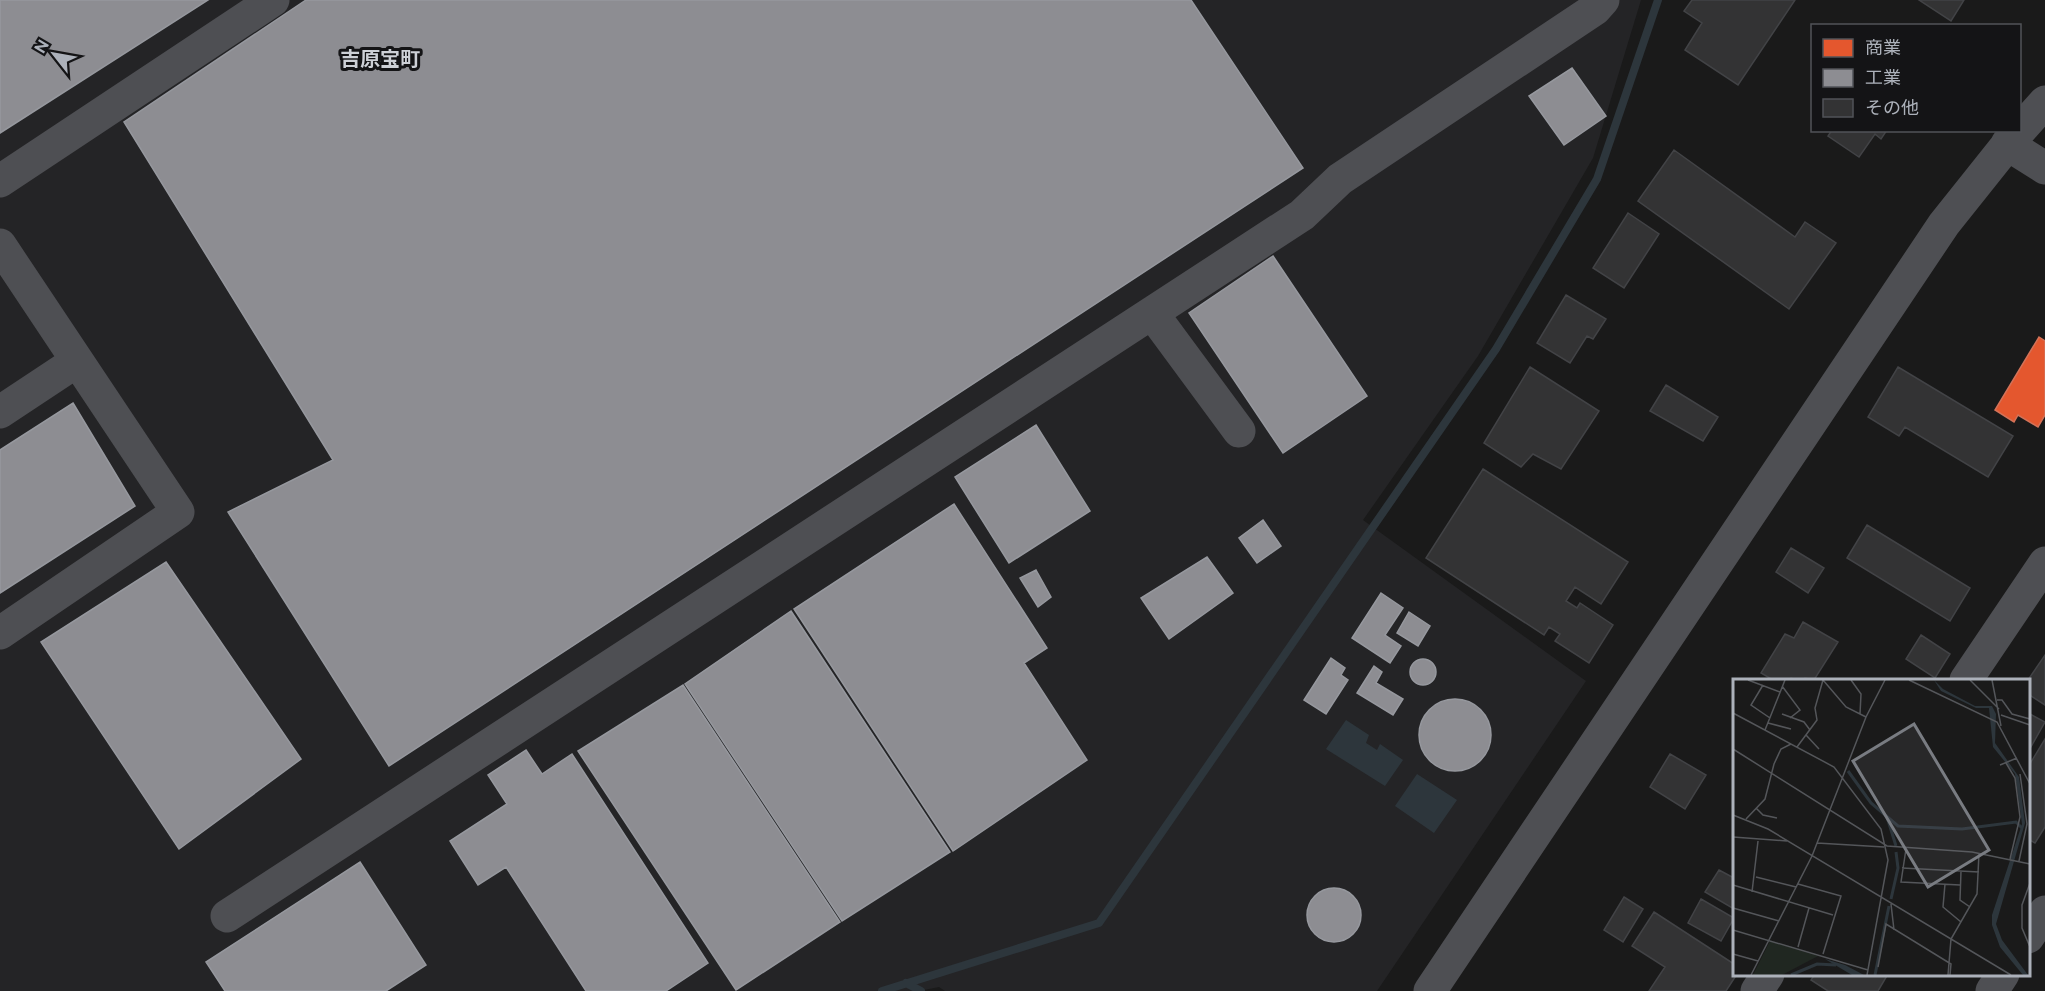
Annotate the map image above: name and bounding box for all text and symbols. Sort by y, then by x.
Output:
north arrow [24,24,84,84]
legend [1811,24,2021,132]
text: N [30,36,53,57]
text: 商業 [1865,37,1901,58]
district label: 吉原宝町 [340,47,420,71]
text: 工業 [1865,67,1901,88]
text: その他 [1865,97,1919,118]
inset map [1733,679,2030,976]

